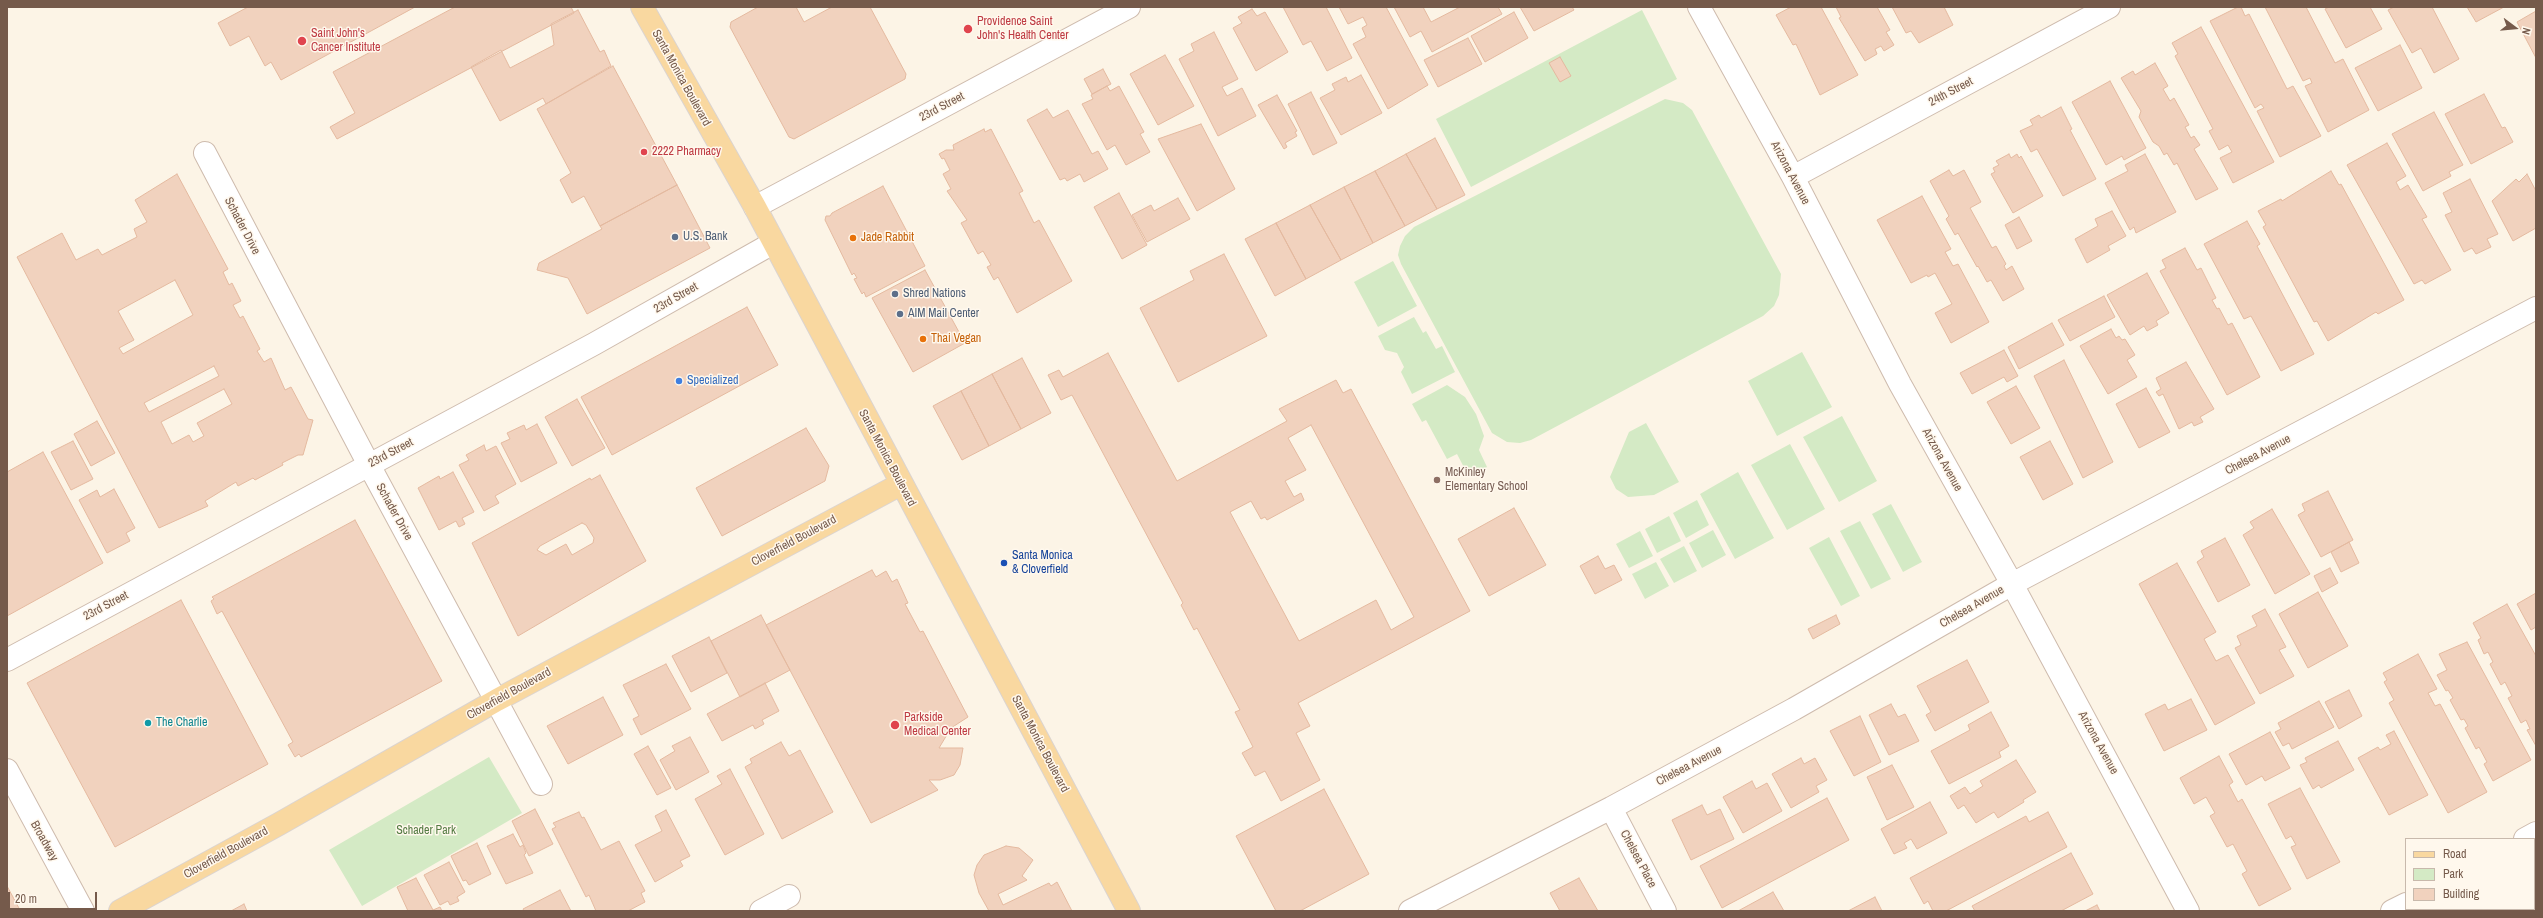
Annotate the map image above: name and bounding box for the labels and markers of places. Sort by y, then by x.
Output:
place label: Providence Saint John's Health Center [977,15,1069,43]
marker: Providence Saint John's Health Center [962,23,974,35]
place label: Saint John's Cancer Institute [311,27,380,55]
marker: Saint John's Cancer Institute [296,35,308,47]
place label: 2222 Pharmacy [652,145,721,159]
marker: 2222 Pharmacy [639,147,649,157]
place label: U.S. Bank [683,230,727,244]
place label: Jade Rabbit [861,231,914,245]
marker: U.S. Bank [670,232,680,242]
marker: Jade Rabbit [848,233,858,243]
place label: Shred Nations [903,287,966,301]
marker: Shred Nations [890,289,900,299]
place label: AIM Mail Center [908,307,979,321]
marker: AIM Mail Center [895,309,905,319]
place label: Thai Vegan [931,332,981,346]
marker: Thai Vegan [918,334,928,344]
place label: Specialized [687,374,738,388]
marker: Specialized [674,376,684,386]
place label: McKinley Elementary School [1445,466,1528,494]
marker: McKinley Elementary School [1432,475,1442,485]
place label: Santa Monica & Cloverfield [1012,549,1073,577]
marker: Santa Monica & Cloverfield [999,558,1009,568]
place label: Parkside Medical Center [904,711,971,739]
place label: The Charlie [156,716,207,730]
marker: The Charlie [143,718,153,728]
marker: Parkside Medical Center [889,719,901,731]

